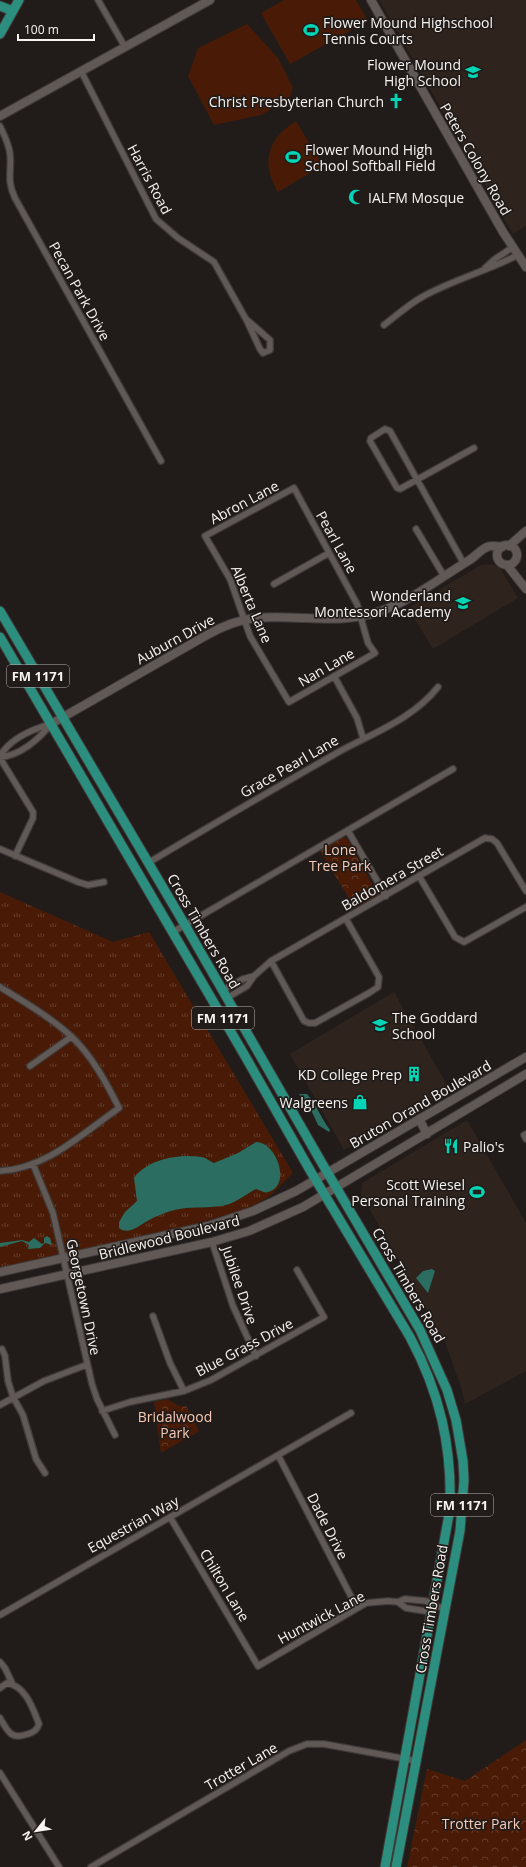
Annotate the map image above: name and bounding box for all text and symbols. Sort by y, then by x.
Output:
place label: Flower Mound Highschool Tennis Courts [323,13,493,48]
scale bar [18,16,94,42]
text: 100 m [24,21,59,38]
sports icon: Flower Mound Highschool Tennis Courts [302,21,320,39]
place label: Flower Mound High School [367,55,461,90]
school or university icon: Flower Mound High School [464,63,482,81]
place label: Christ Presbyterian Church [209,92,384,111]
church icon: Christ Presbyterian Church [387,92,405,110]
street label: Peters Colony Road [436,99,516,219]
place label: Flower Mound High School Softball Field [305,140,436,175]
street label: Harris Road [124,141,176,217]
sports icon: Flower Mound High School Softball Field [284,148,302,166]
mosque icon: IALFM Mosque [347,188,365,206]
place label: IALFM Mosque [368,188,464,207]
street label: Pecan Park Drive [45,238,115,344]
street label: Abron Lane [206,476,282,528]
street label: Pearl Lane [312,507,362,577]
street label: Alberta Lane [227,562,277,646]
place label: Wonderland Montessori Academy [314,586,452,621]
school or university icon: Wonderland Montessori Academy [454,594,472,612]
street label: Auburn Drive [132,610,218,668]
street label: Nan Lane [294,643,358,691]
road number: FM 1171 [7,665,69,687]
street label: Grace Pearl Lane [236,730,342,802]
park label: Lone Tree Park [309,840,372,875]
street label: Baldomera Street [338,841,446,915]
street label: Cross Timbers Road [163,870,245,992]
road number: FM 1171 [192,1007,254,1029]
place label: The Goddard School [392,1008,478,1043]
school or university icon: The Goddard School [371,1016,389,1034]
street label: Bruton Orand Boulevard [346,1056,494,1152]
place label: KD College Prep [298,1065,402,1084]
building icon: KD College Prep [405,1065,423,1083]
place label: Walgreens [279,1093,348,1112]
shop icon: Walgreens [351,1093,369,1111]
restaurant icon: Palio's [442,1137,460,1155]
place label: Palio's [463,1137,505,1156]
place label: Scott Wiesel Personal Training [351,1175,465,1210]
sports icon: Scott Wiesel Personal Training [468,1183,486,1201]
street label: Bridlewood Boulevard [97,1210,241,1264]
street label: Cross Timbers Road [368,1224,450,1346]
street label: Georgetown Drive [62,1237,106,1357]
street label: Jubilee Drive [217,1241,262,1327]
street label: Blue Grass Drive [192,1313,296,1381]
park label: Bridalwood Park [138,1407,212,1442]
street label: Dade Drive [303,1489,353,1563]
street label: Equestrian Way [84,1491,183,1557]
road number: FM 1171 [431,1494,493,1516]
street label: Cross Timbers Road [410,1543,452,1675]
street label: Chilton Lane [196,1545,254,1625]
street label: Huntwick Lane [274,1586,368,1648]
street label: Trotter Lane [201,1738,281,1794]
north arrow [16,1811,56,1851]
park label: Trotter Park [442,1814,521,1833]
text: N [18,1829,36,1844]

